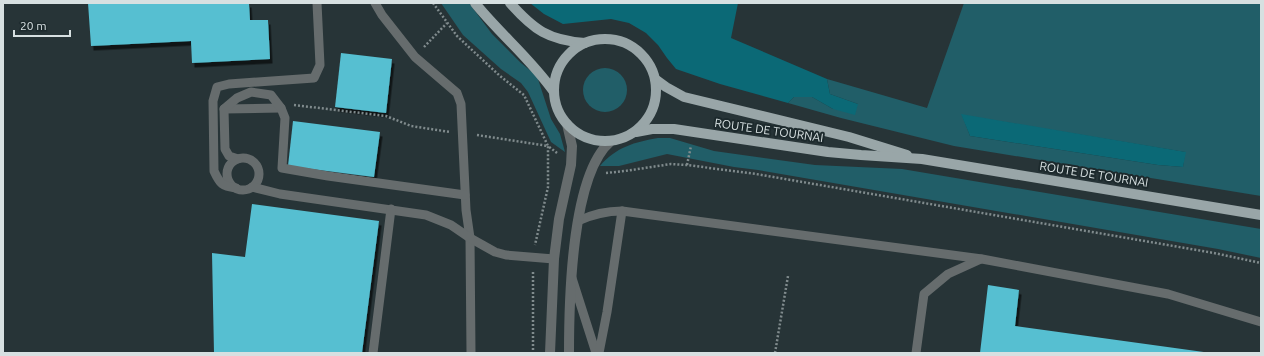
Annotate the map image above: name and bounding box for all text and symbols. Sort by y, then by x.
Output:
scale bar [14,12,70,38]
text: 20 m [20,19,47,32]
street label: ROUTE DE TOURNAI [714,116,824,144]
street label: ROUTE DE TOURNAI [1039,159,1149,189]

